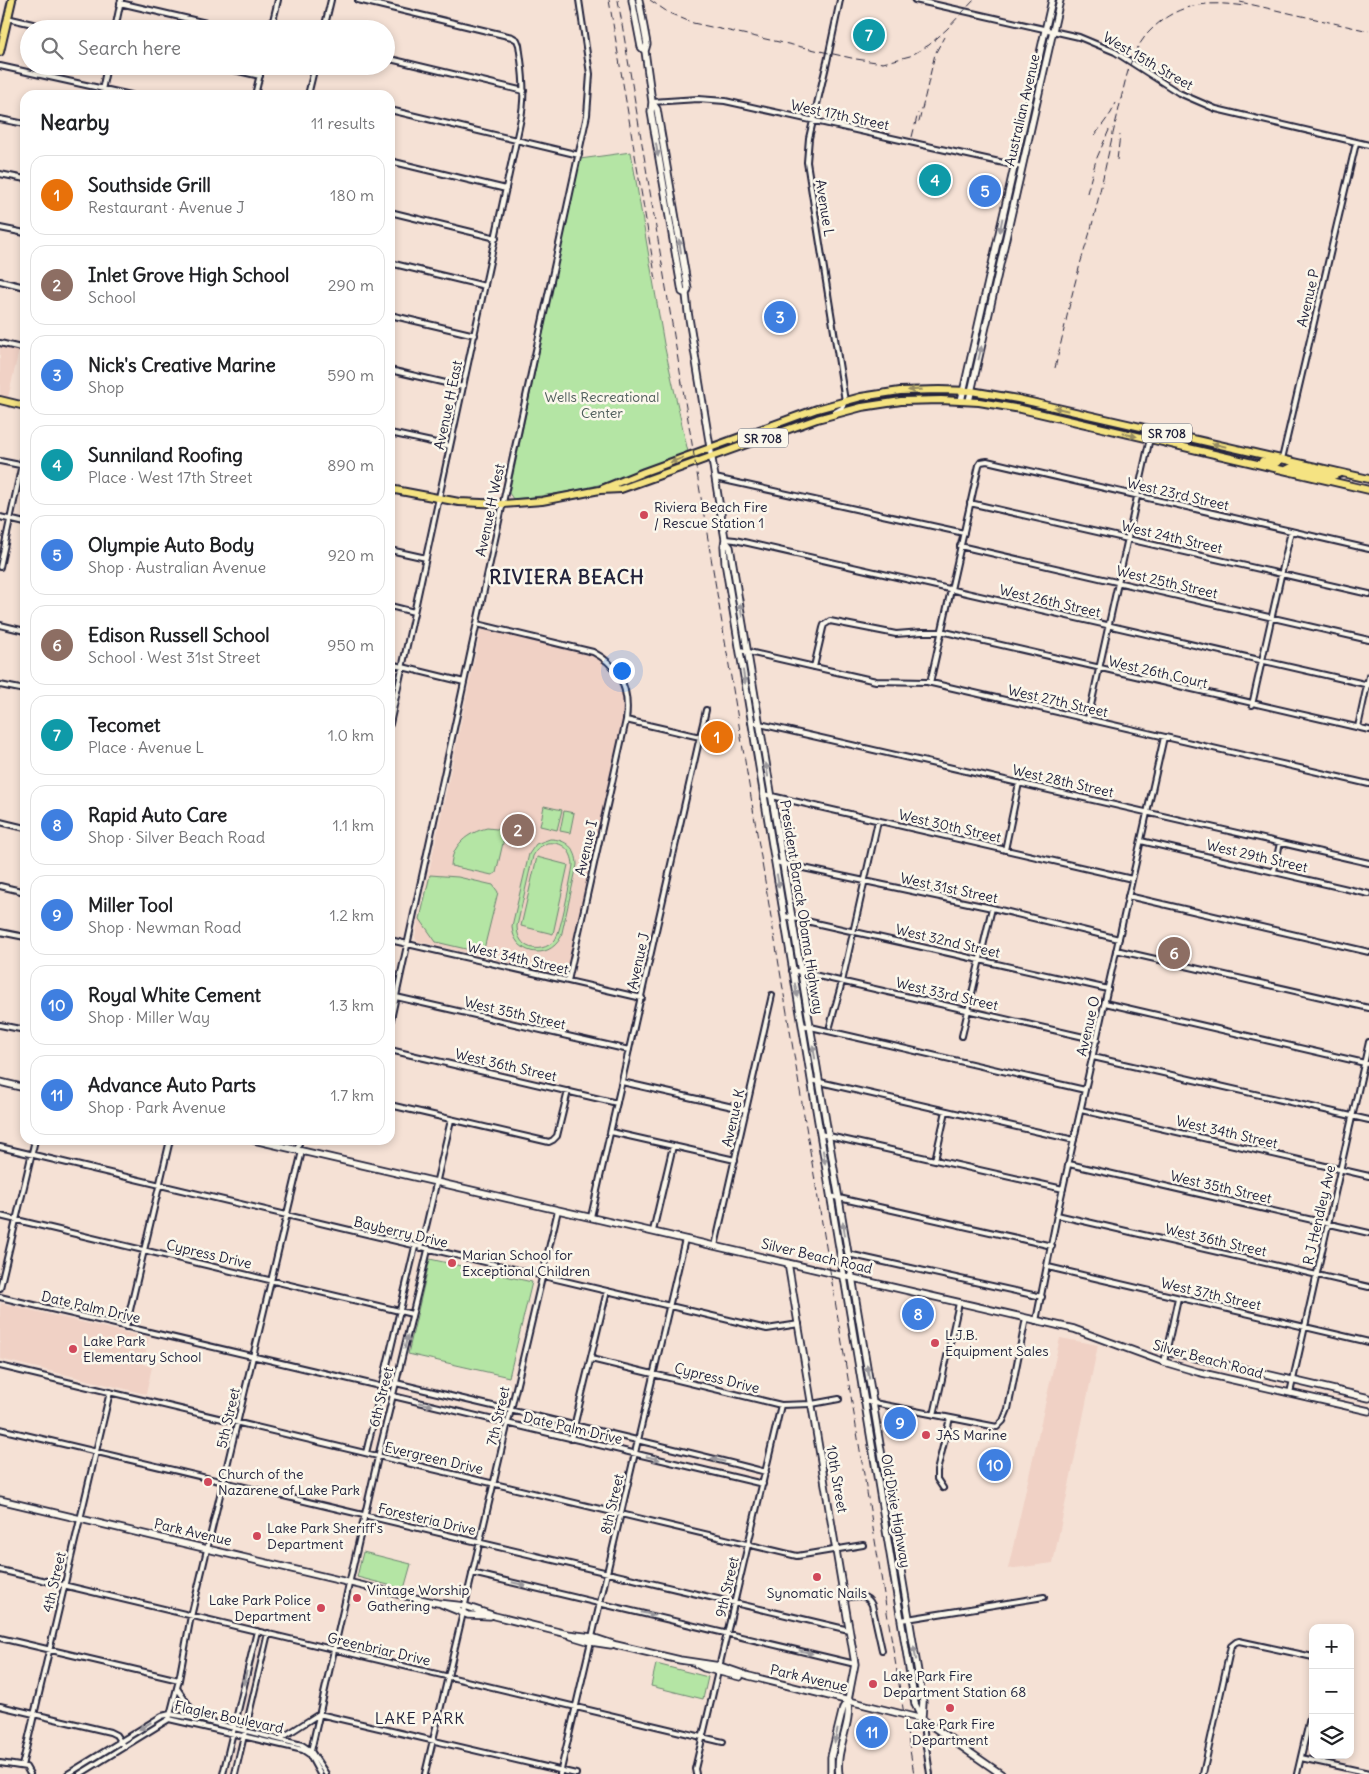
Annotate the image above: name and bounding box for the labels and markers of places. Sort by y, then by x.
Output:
pin: 7 [853,16,885,54]
pin: 4 [919,161,951,199]
pin: 5 [969,172,1001,210]
pin: 3 [764,298,796,336]
place label: Riviera Beach Fire / Rescue Station 1 [654,498,767,532]
marker: Riviera Beach Fire / Rescue Station 1 [638,509,650,521]
pin: 1 [701,718,733,756]
pin: 2 [502,811,534,849]
pin: 6 [1158,934,1190,972]
place label: Marian School for Exceptional Children [462,1246,590,1280]
marker: Marian School for Exceptional Children [446,1257,458,1269]
pin: 8 [902,1295,934,1333]
place label: L.J.B. Equipment Sales [945,1326,1049,1360]
place label: Lake Park Elementary School [83,1332,201,1366]
marker: L.J.B. Equipment Sales [929,1337,941,1349]
marker: Lake Park Elementary School [67,1343,79,1355]
pin: 9 [884,1404,916,1442]
place label: JAS Marine [936,1426,1007,1444]
marker: JAS Marine [920,1429,932,1441]
pin: 10 [979,1446,1011,1484]
place label: Church of the Nazarene of Lake Park [218,1465,360,1499]
marker: Church of the Nazarene of Lake Park [202,1476,214,1488]
place label: Lake Park Sheriff's Department [267,1519,383,1553]
marker: Lake Park Sheriff's Department [251,1530,263,1542]
marker: Synomatic Nails [811,1571,823,1583]
place label: Vintage Worship Gathering [367,1581,470,1615]
place label: Synomatic Nails [767,1584,867,1602]
place label: Lake Park Police Department [209,1591,311,1625]
marker: Vintage Worship Gathering [351,1592,363,1604]
marker: Lake Park Police Department [315,1602,327,1614]
place label: Lake Park Fire Department Station 68 [883,1667,1026,1701]
marker: Lake Park Fire Department Station 68 [867,1678,879,1690]
marker: Lake Park Fire Department [944,1702,956,1714]
pin: 11 [856,1713,888,1751]
place label: Lake Park Fire Department [905,1715,995,1749]

